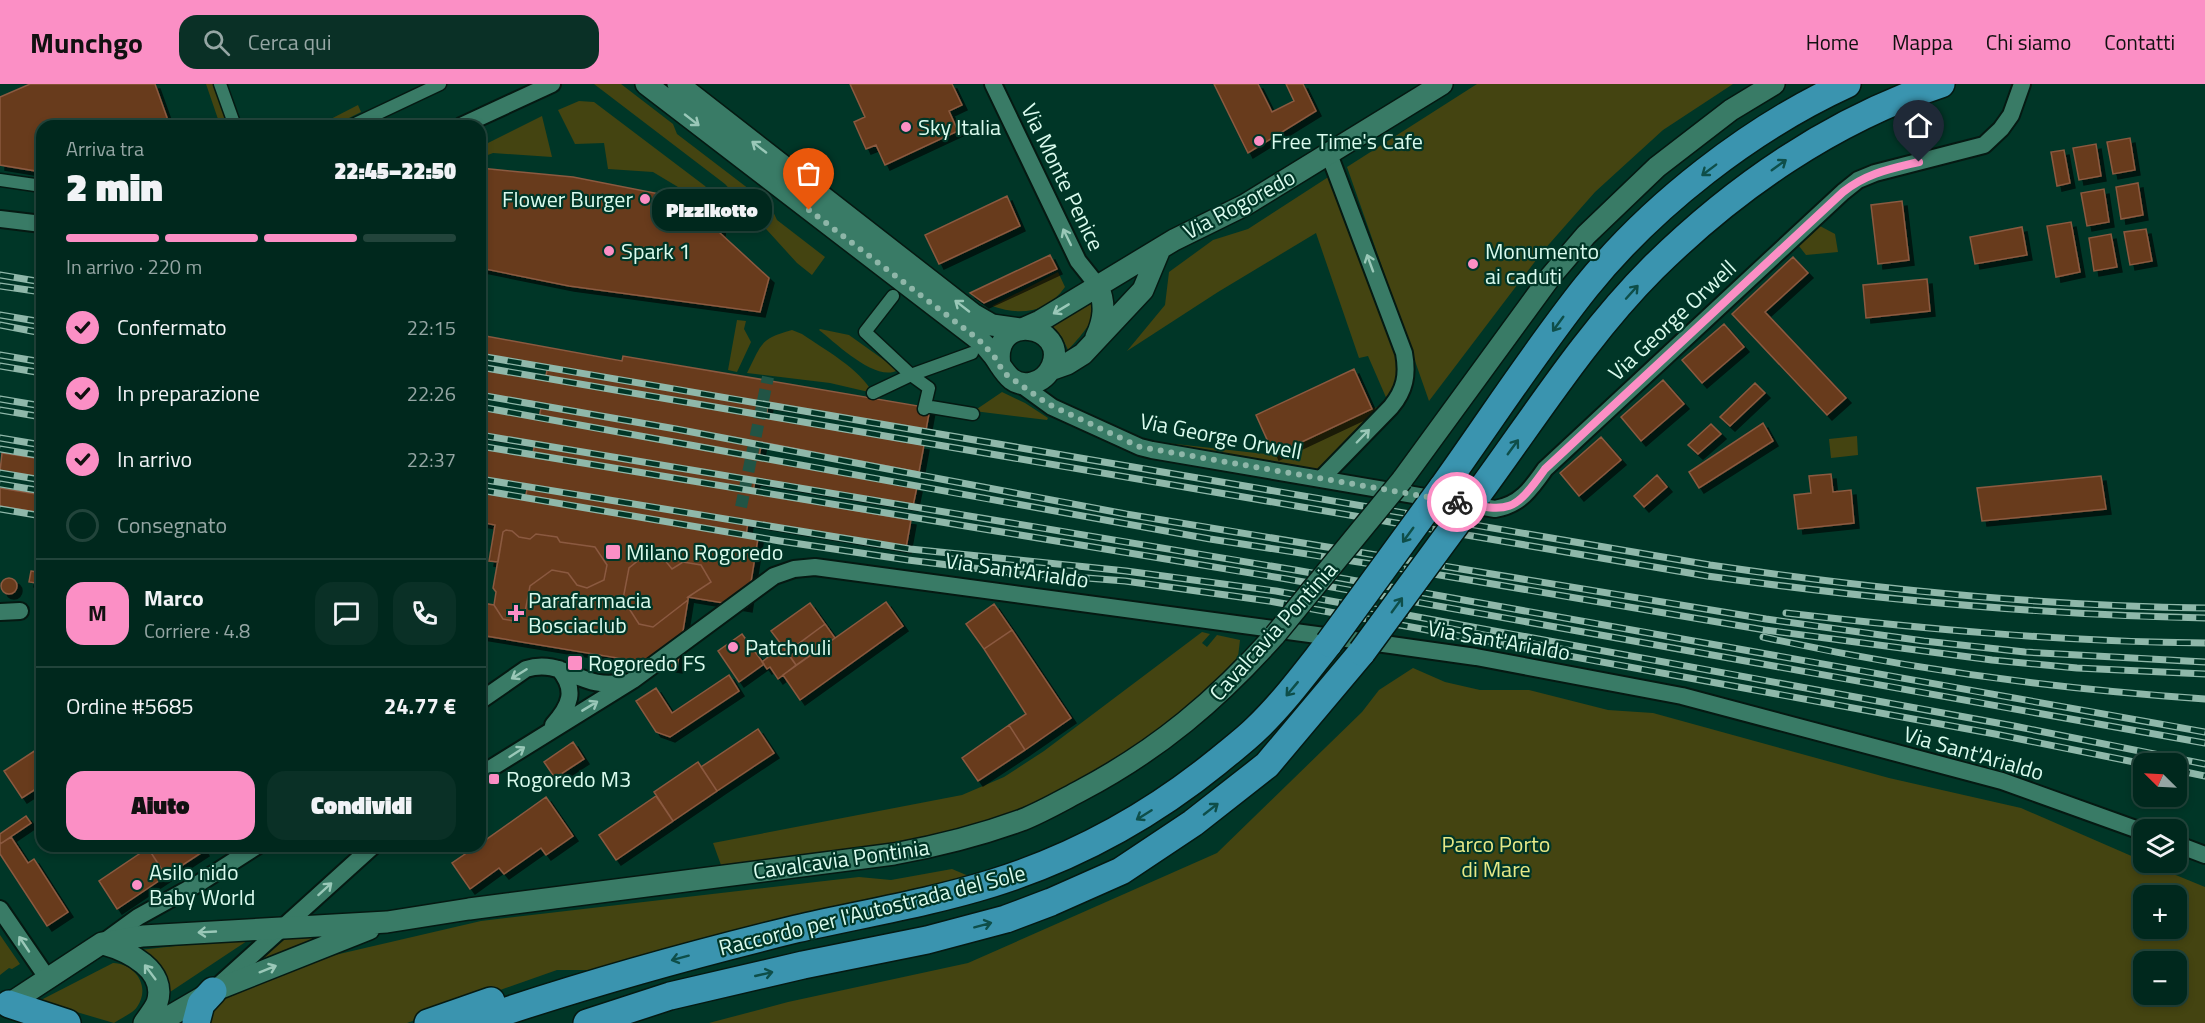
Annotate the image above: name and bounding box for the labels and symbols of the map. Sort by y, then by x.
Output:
street label: Via Monte Penice [1013,98,1113,256]
pin [1893,100,1944,162]
place label: Sky Italia [918,110,1001,144]
one-way arrow [684,113,700,126]
marker: Sky Italia [899,120,913,134]
place label: Free Time's Cafe [1271,124,1423,158]
marker: Free Time's Cafe [1252,134,1266,148]
one-way arrow [751,140,767,153]
pin [783,148,834,210]
one-way arrow [1770,159,1786,171]
street label: Via Rogoredo [1177,160,1301,248]
one-way arrow [1701,164,1717,177]
place label: Flower Burger [502,182,633,216]
callout: Pizzikotto [653,189,773,231]
marker: Flower Burger [638,192,652,206]
one-way arrow [1061,229,1072,247]
place label: Spark 1 [621,234,691,268]
place label: Monumento ai caduti [1485,234,1599,293]
marker: Spark 1 [602,244,616,258]
street label: Via George Orwell [1600,251,1744,389]
one-way arrow [1364,254,1375,273]
marker: Monumento ai caduti [1466,257,1480,271]
one-way arrow [1625,285,1639,300]
one-way arrow [955,299,971,312]
one-way arrow [1053,303,1070,315]
one-way arrow [1552,316,1565,332]
street label: Via George Orwell [1137,404,1305,468]
one-way arrow [1356,429,1370,444]
one-way arrow [1506,439,1519,455]
courier [1427,472,1487,532]
one-way arrow [1401,527,1414,543]
place label: Milano Rogoredo [626,535,783,569]
marker: Milano Rogoredo [604,543,622,561]
street label: Via Sant'Arialdo [943,543,1091,597]
street label: Cavalcavia Pontinia [1201,554,1345,708]
place label: Parafarmacia Bosciaclub [528,583,651,642]
one-way arrow [1391,597,1403,613]
marker: Parafarmacia Bosciaclub [509,606,523,620]
street label: Via Sant'Arialdo [1425,611,1573,669]
place label: Patchouli [745,630,831,664]
marker: Patchouli [726,640,740,654]
place label: Rogoredo FS [588,646,706,680]
marker: Rogoredo FS [566,654,584,672]
one-way arrow [511,668,528,680]
one-way arrow [1286,681,1299,697]
one-way arrow [581,700,598,712]
street label: Via Sant'Arialdo [1900,717,2048,789]
one-way arrow [508,746,524,758]
north arrow [2133,753,2187,807]
place label: Rogoredo M3 [506,762,631,796]
marker: Rogoredo M3 [487,772,501,786]
one-way arrow [1203,802,1219,815]
one-way arrow [1136,809,1153,821]
park label: Parco Porto di Mare [1442,827,1550,886]
street label: Cavalcavia Pontinia [751,830,931,888]
place label: Asilo nido Baby World [149,855,255,914]
street label: Raccordo per l'Autostrada del Sole [715,855,1029,965]
marker: Asilo nido Baby World [130,878,144,892]
one-way arrow [317,882,332,896]
one-way arrow [973,918,992,930]
one-way arrow [198,927,218,938]
one-way arrow [18,936,30,952]
one-way arrow [670,953,689,965]
one-way arrow [258,963,276,974]
one-way arrow [144,964,157,980]
one-way arrow [755,967,774,979]

